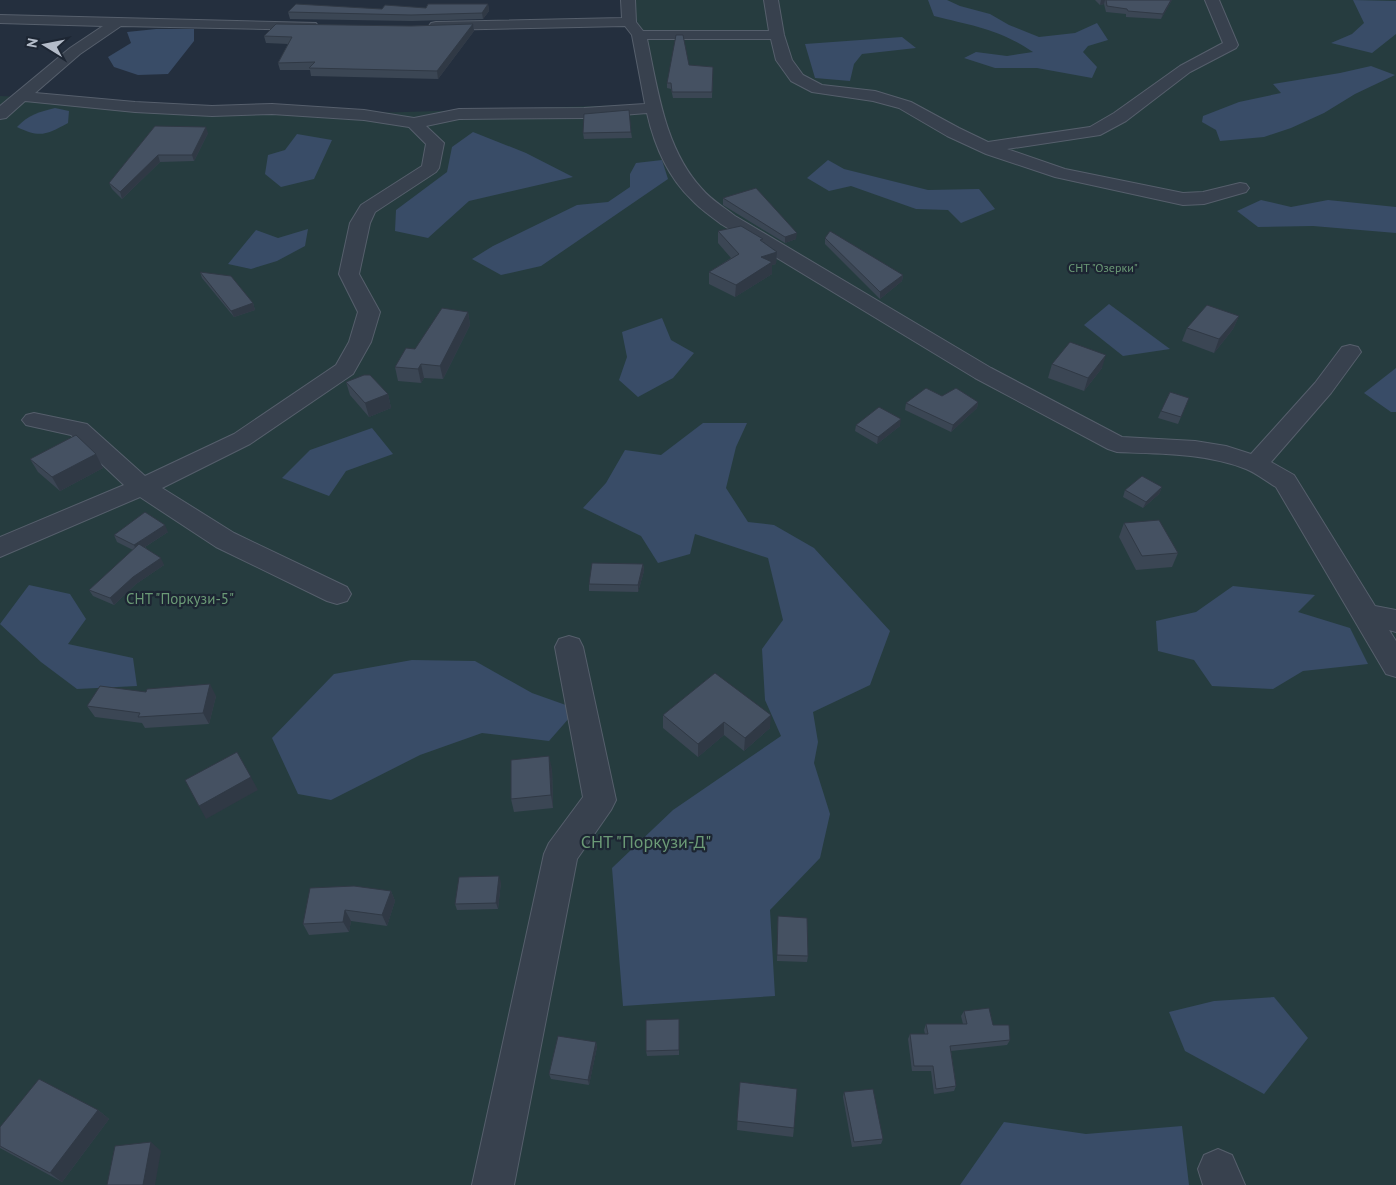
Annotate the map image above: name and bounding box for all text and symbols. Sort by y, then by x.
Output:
north arrow [20,20,70,70]
text: N [23,37,42,49]
park label: СНТ "Озерки" [1068,260,1138,275]
park label: СНТ "Поркузи-5" [126,589,234,608]
park label: СНТ "Поркузи-Д" [581,830,711,853]

